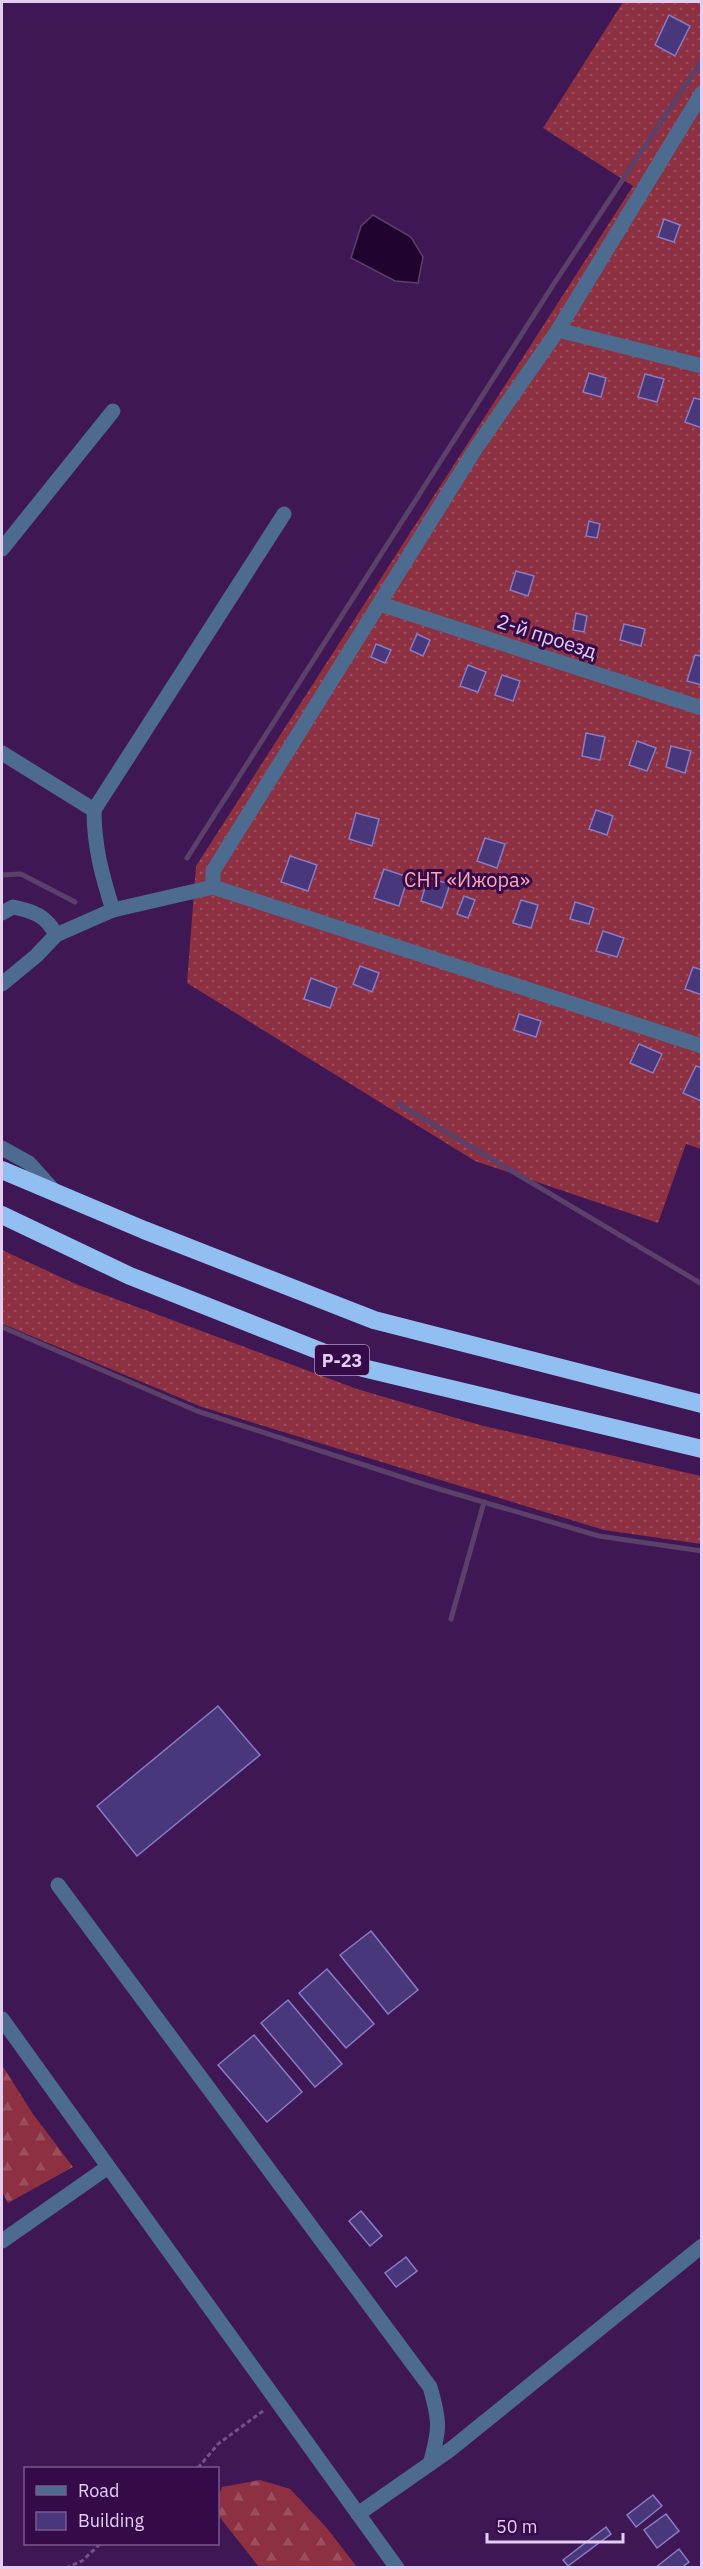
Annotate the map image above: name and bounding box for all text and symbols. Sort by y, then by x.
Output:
street label: 2-й проезд [494,607,601,665]
park label: СНТ «Ижора» [404,866,530,893]
road number: Р-23 [315,1345,369,1375]
legend [24,2467,219,2545]
text: Road [78,2479,119,2502]
scale bar [487,2506,624,2544]
text: Building [78,2509,145,2532]
text: 50 m [496,2515,538,2538]

